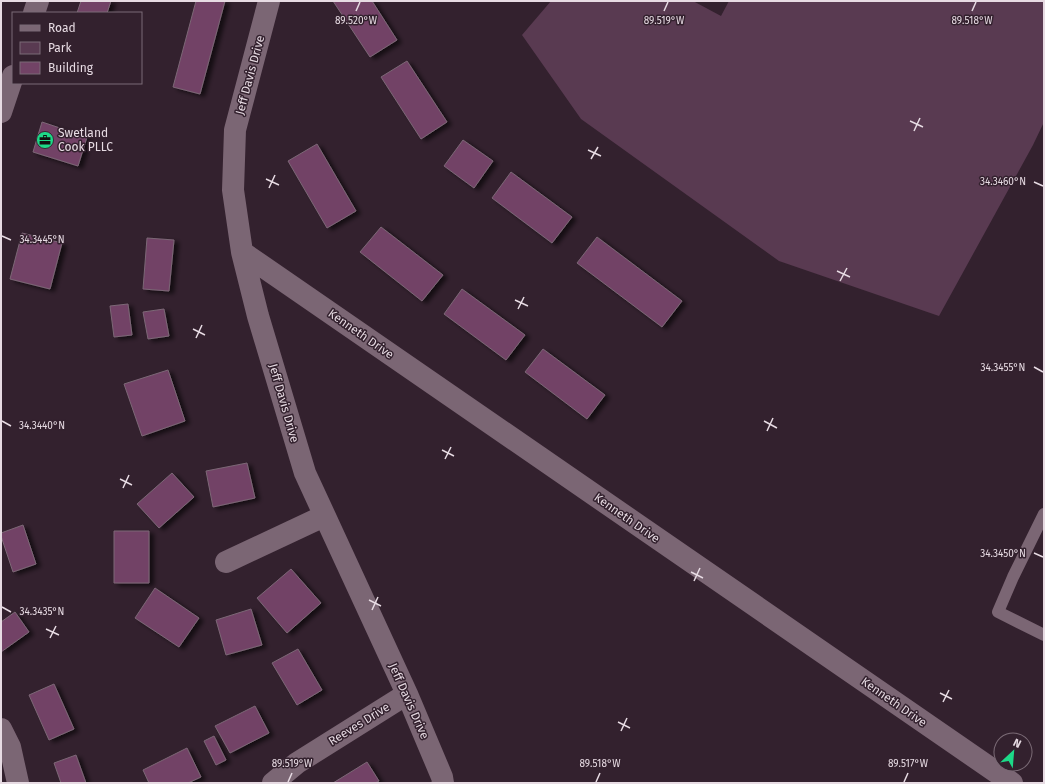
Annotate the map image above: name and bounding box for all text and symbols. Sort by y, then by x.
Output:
legend [12,12,142,84]
text: 89.520°W [335,15,378,27]
text: 89.519°W [644,15,685,27]
text: 89.518°W [952,15,993,27]
text: Road [48,21,76,35]
street label: Jeff Davis Drive [233,34,267,116]
text: Park [48,41,72,55]
text: Building [48,61,94,75]
place label: Swetland Cook PLLC [58,126,113,154]
office icon: Swetland Cook PLLC [35,130,55,150]
text: 34.3460°N [980,176,1026,188]
text: 34.3445°N [19,234,65,246]
street label: Kenneth Drive [326,306,396,362]
street label: Jeff Davis Drive [266,362,302,444]
text: 34.3455°N [981,362,1025,374]
text: 34.3440°N [19,420,65,432]
street label: Kenneth Drive [592,490,662,546]
text: 34.3450°N [980,548,1026,560]
text: 34.3435°N [20,606,64,618]
street label: Jeff Davis Drive [386,661,432,741]
street label: Kenneth Drive [859,674,929,730]
street label: Reeves Drive [326,700,392,748]
north arrow [993,732,1033,772]
text: N [1011,736,1023,751]
text: 89.519°W [272,758,313,770]
text: 89.518°W [580,758,621,770]
text: 89.517°W [888,758,929,770]

